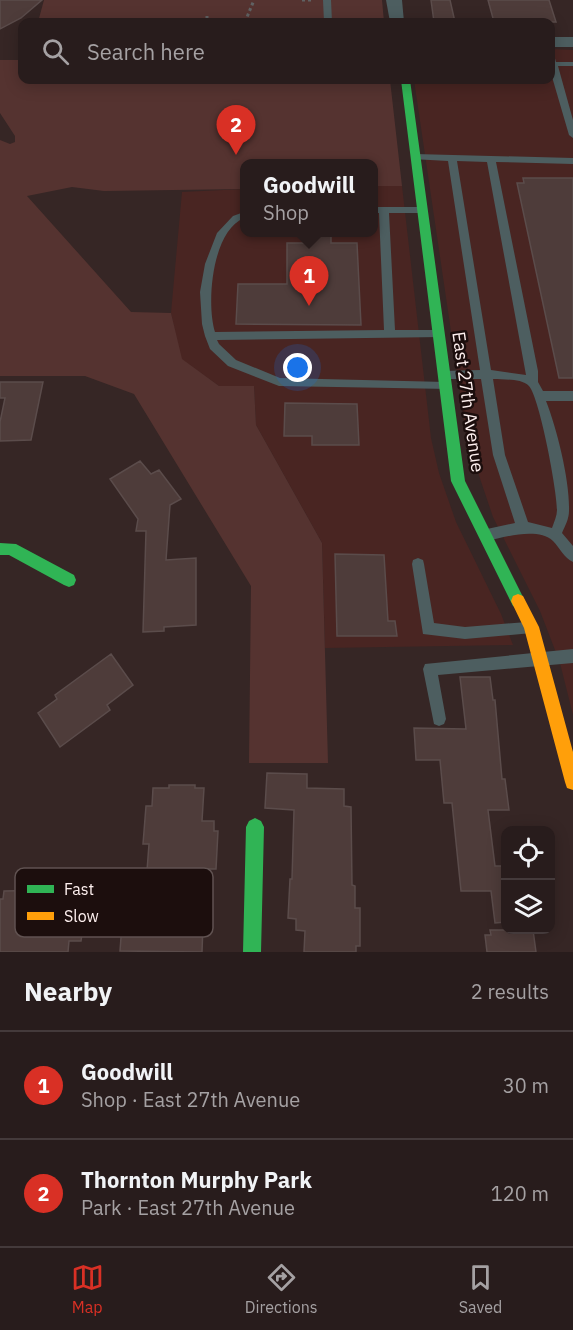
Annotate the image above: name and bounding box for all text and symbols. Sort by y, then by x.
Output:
search box [18,18,555,84]
icon: search [39,35,72,68]
text: Search here [87,37,205,66]
pin: 2 [216,106,256,155]
popup [240,159,378,237]
text: Goodwill [263,170,355,199]
text: Shop [263,199,309,226]
pin: 1 [290,256,328,306]
street label: East 27th Avenue [447,330,490,474]
your location [283,353,312,382]
map controls [501,826,555,934]
button: locate [501,826,555,880]
legend [15,868,213,937]
text: Fast [64,879,94,899]
button: layers [501,880,555,934]
text: Slow [64,906,99,926]
text: Nearby [24,974,112,1008]
text: 2 results [471,978,549,1005]
text: Goodwill [81,1057,173,1086]
text: 1 [38,1072,50,1099]
text: 30 m [503,1072,549,1099]
text: Shop · East 27th Avenue [81,1086,300,1113]
text: Thornton Murphy Park [81,1165,312,1194]
text: 2 [38,1180,50,1207]
text: 120 m [491,1180,549,1207]
text: Park · East 27th Avenue [81,1194,295,1221]
tab: Map [71,1261,104,1317]
tab: Directions [245,1261,318,1317]
tab: Saved [459,1261,502,1317]

